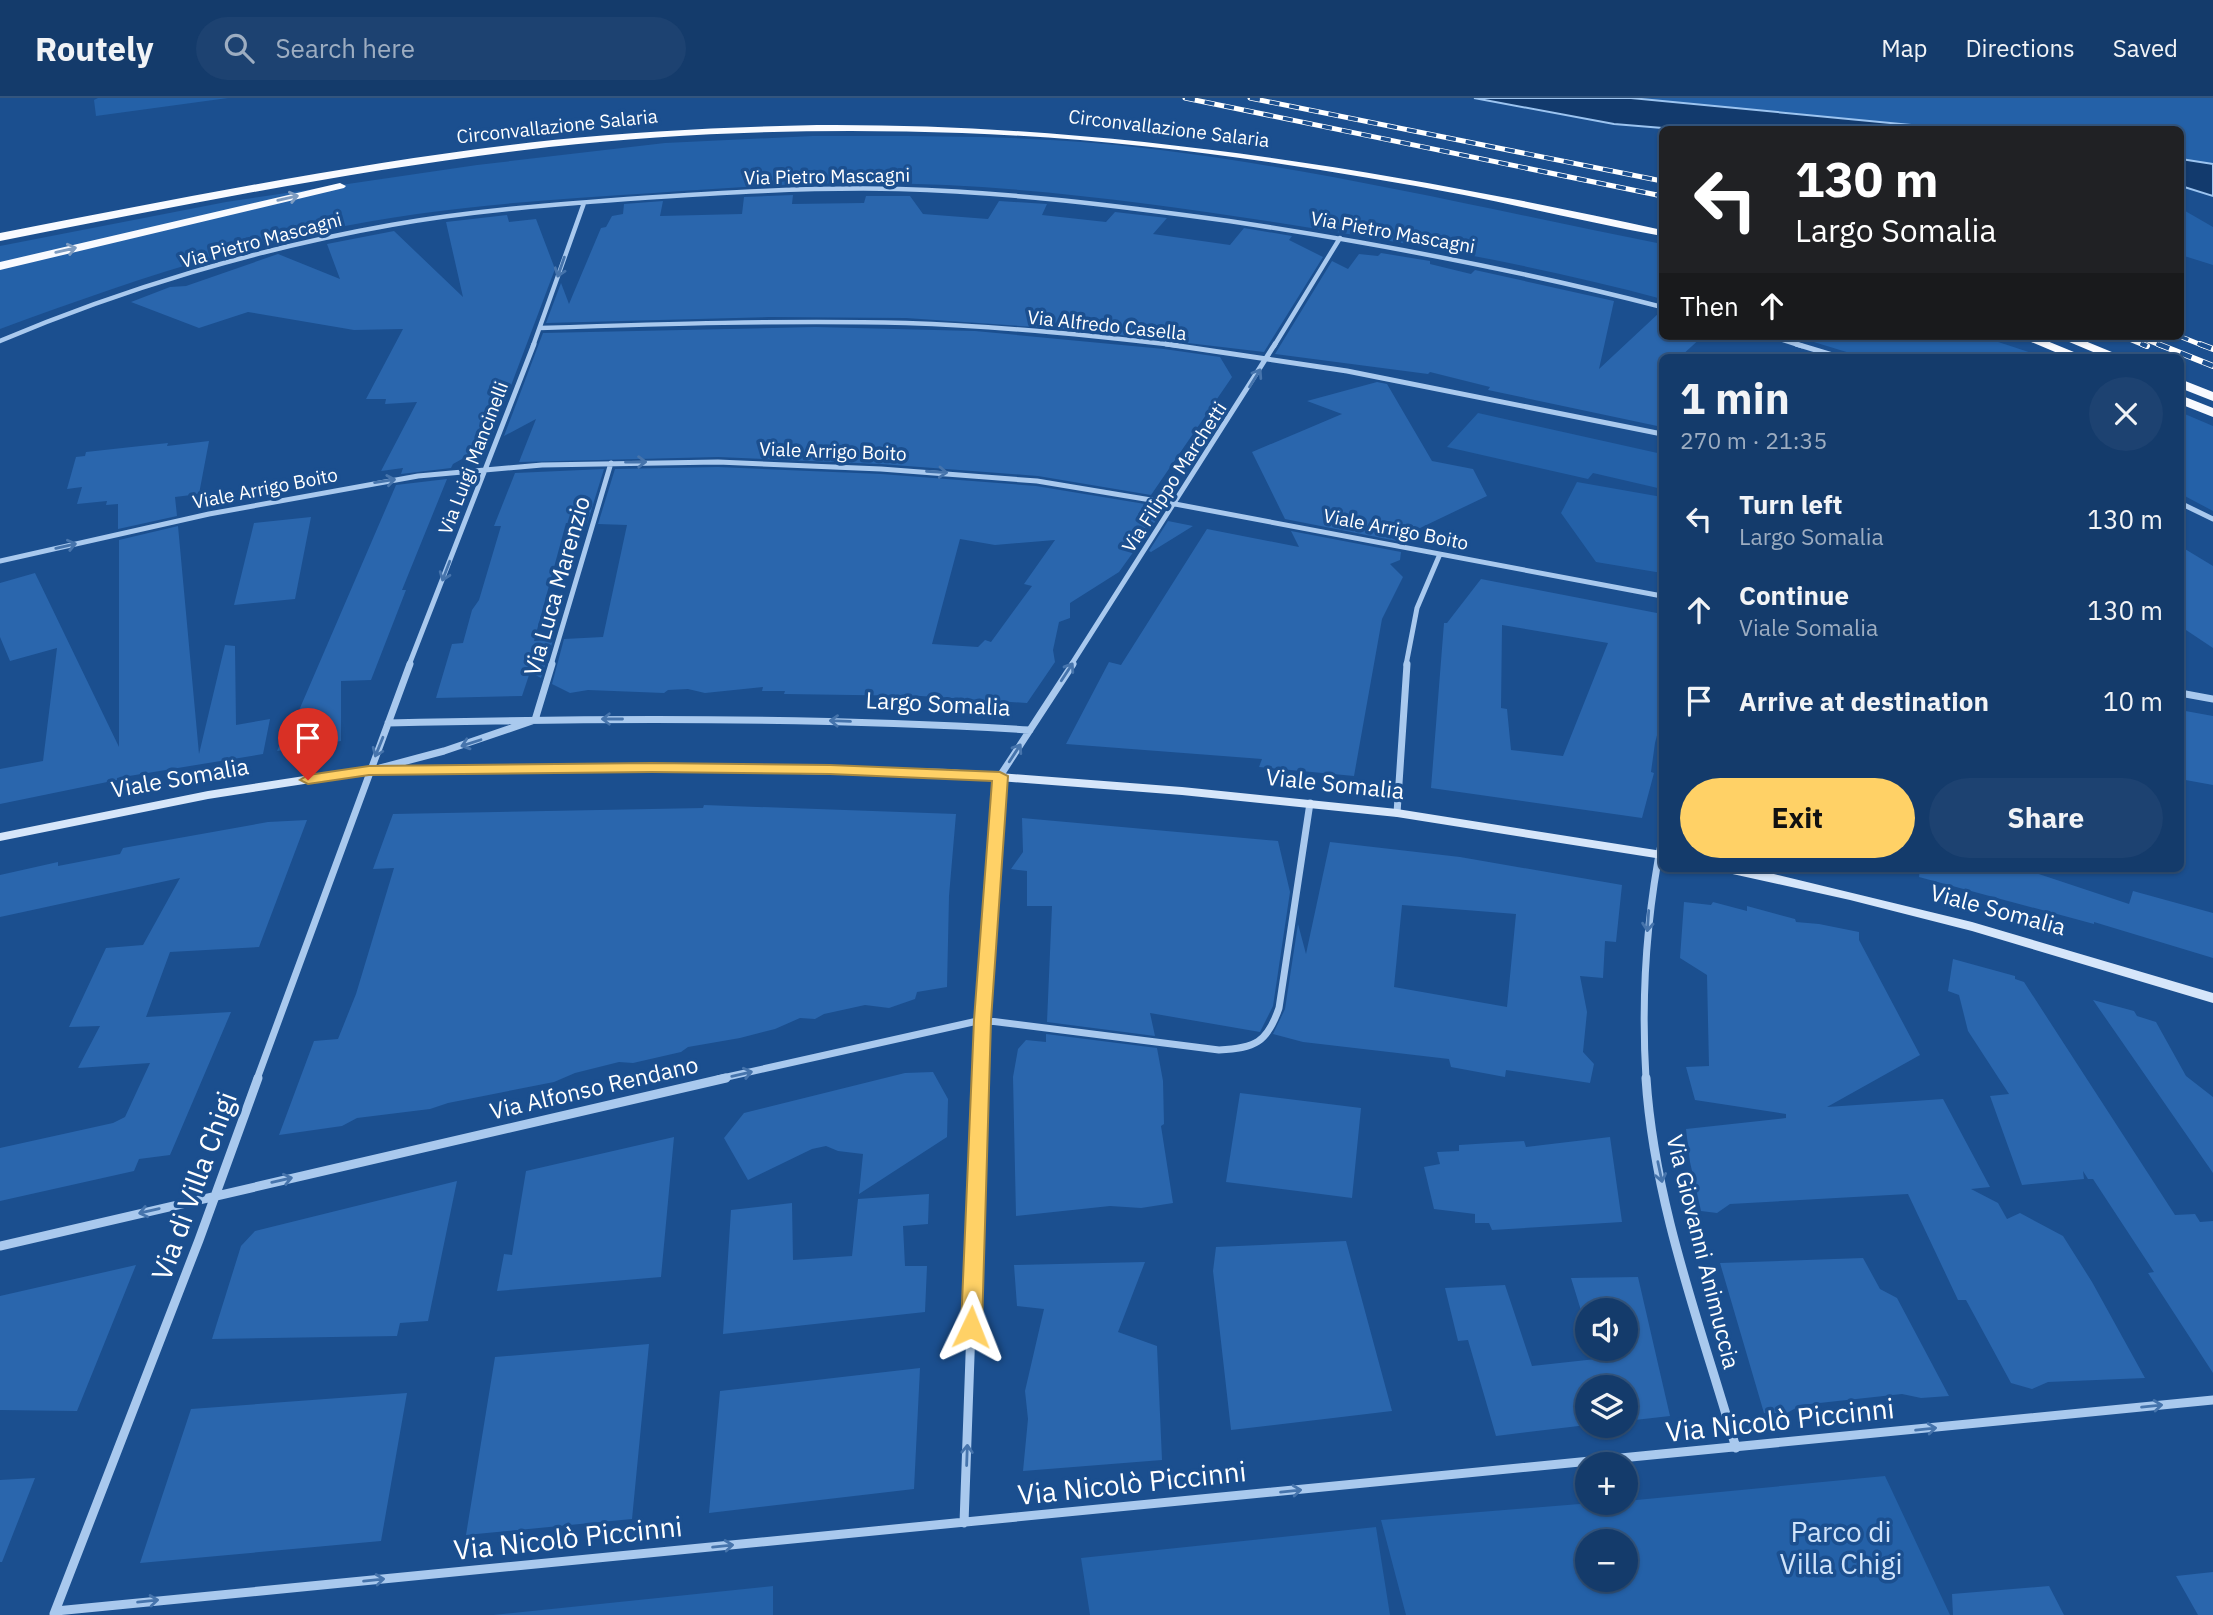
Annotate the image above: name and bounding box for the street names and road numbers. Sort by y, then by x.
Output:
street label: Circonvallazione Salaria [455,104,659,148]
street label: Circonvallazione Salaria [1067,104,1271,152]
street label: Via Pietro Mascagni [744,163,910,189]
street label: Via Pietro Mascagni [1309,206,1477,258]
street label: Via Pietro Mascagni [178,207,344,273]
street label: Via Alfredo Casella [1026,305,1188,345]
street label: Via Luigi Mancinelli [433,378,513,538]
street label: Via Filippo Marchetti [1116,397,1232,557]
street label: Viale Arrigo Boito [759,436,907,466]
street label: Viale Arrigo Boito [190,462,340,514]
street label: Via Luca Marenzio [516,492,596,679]
street label: Viale Arrigo Boito [1321,503,1471,555]
street label: Largo Somalia [865,684,1011,722]
street label: Viale Somalia [109,750,251,804]
street label: Viale Somalia [1264,761,1406,805]
street label: Viale Somalia [1927,877,2069,942]
street label: Via Alfonso Rendano [487,1048,701,1126]
street label: Via di Villa Chigi [142,1086,245,1285]
street label: Via Giovanni Animuccia [1660,1132,1748,1372]
street label: Via Nicolò Piccinni [1664,1389,1896,1450]
street label: Via Nicolò Piccinni [1016,1452,1248,1513]
street label: Via Nicolò Piccinni [452,1507,684,1568]

